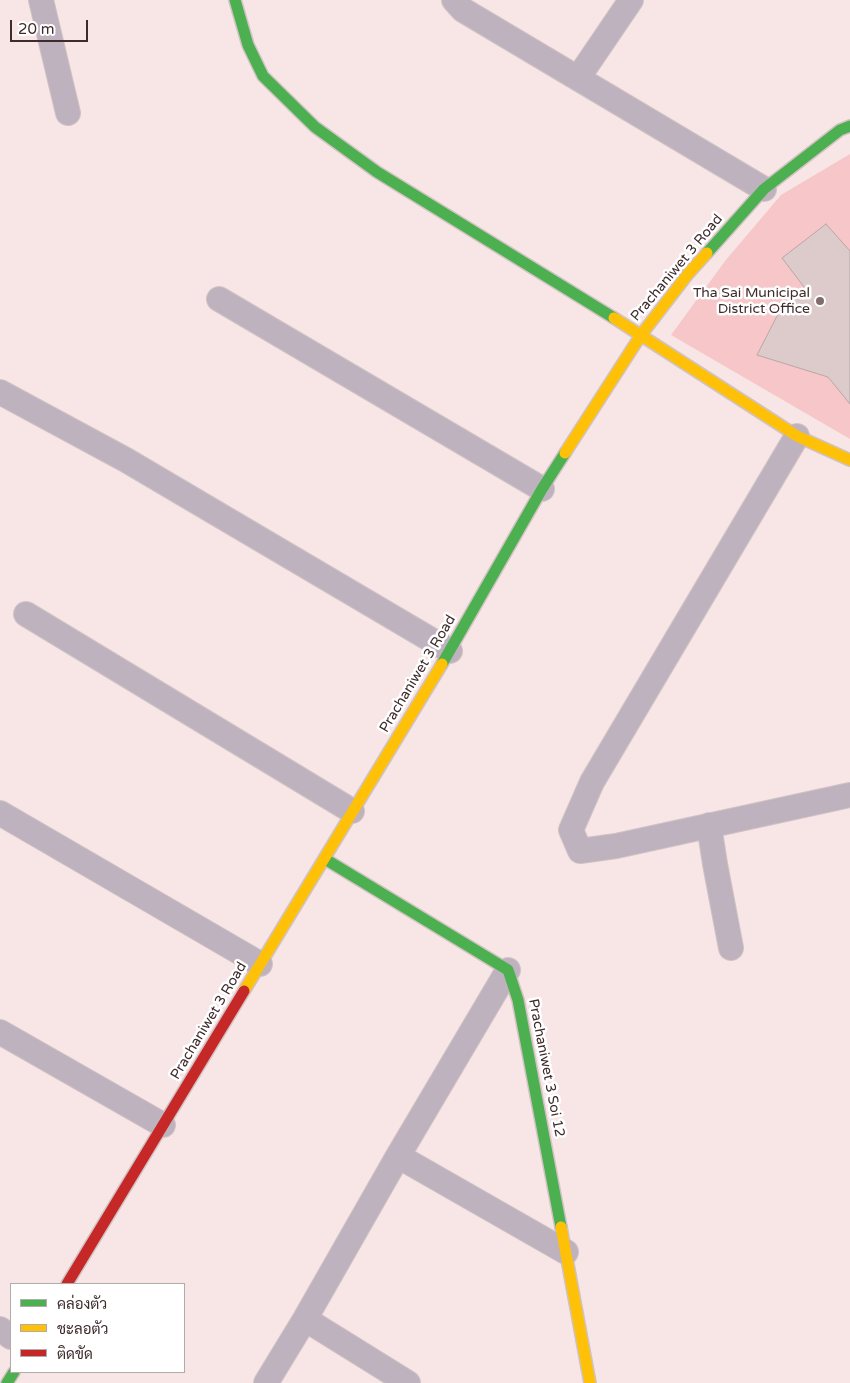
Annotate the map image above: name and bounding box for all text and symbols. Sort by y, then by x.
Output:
scale bar [12,10,90,42]
text: 20 m [18,20,55,38]
street label: Prachaniwet 3 Road [628,211,726,325]
place label: Tha Sai Municipal District Office [693,285,810,318]
marker: Tha Sai Municipal District Office [814,295,826,307]
street label: Prachaniwet 3 Road [376,612,460,736]
street label: Prachaniwet 3 Road [167,959,251,1083]
street label: Prachaniwet 3 Soi 12 [524,997,568,1139]
legend [10,1283,185,1373]
text: คล่องตัว [57,1295,107,1313]
text: ชะลอตัว [57,1320,108,1338]
text: ติดขัด [57,1345,93,1363]

